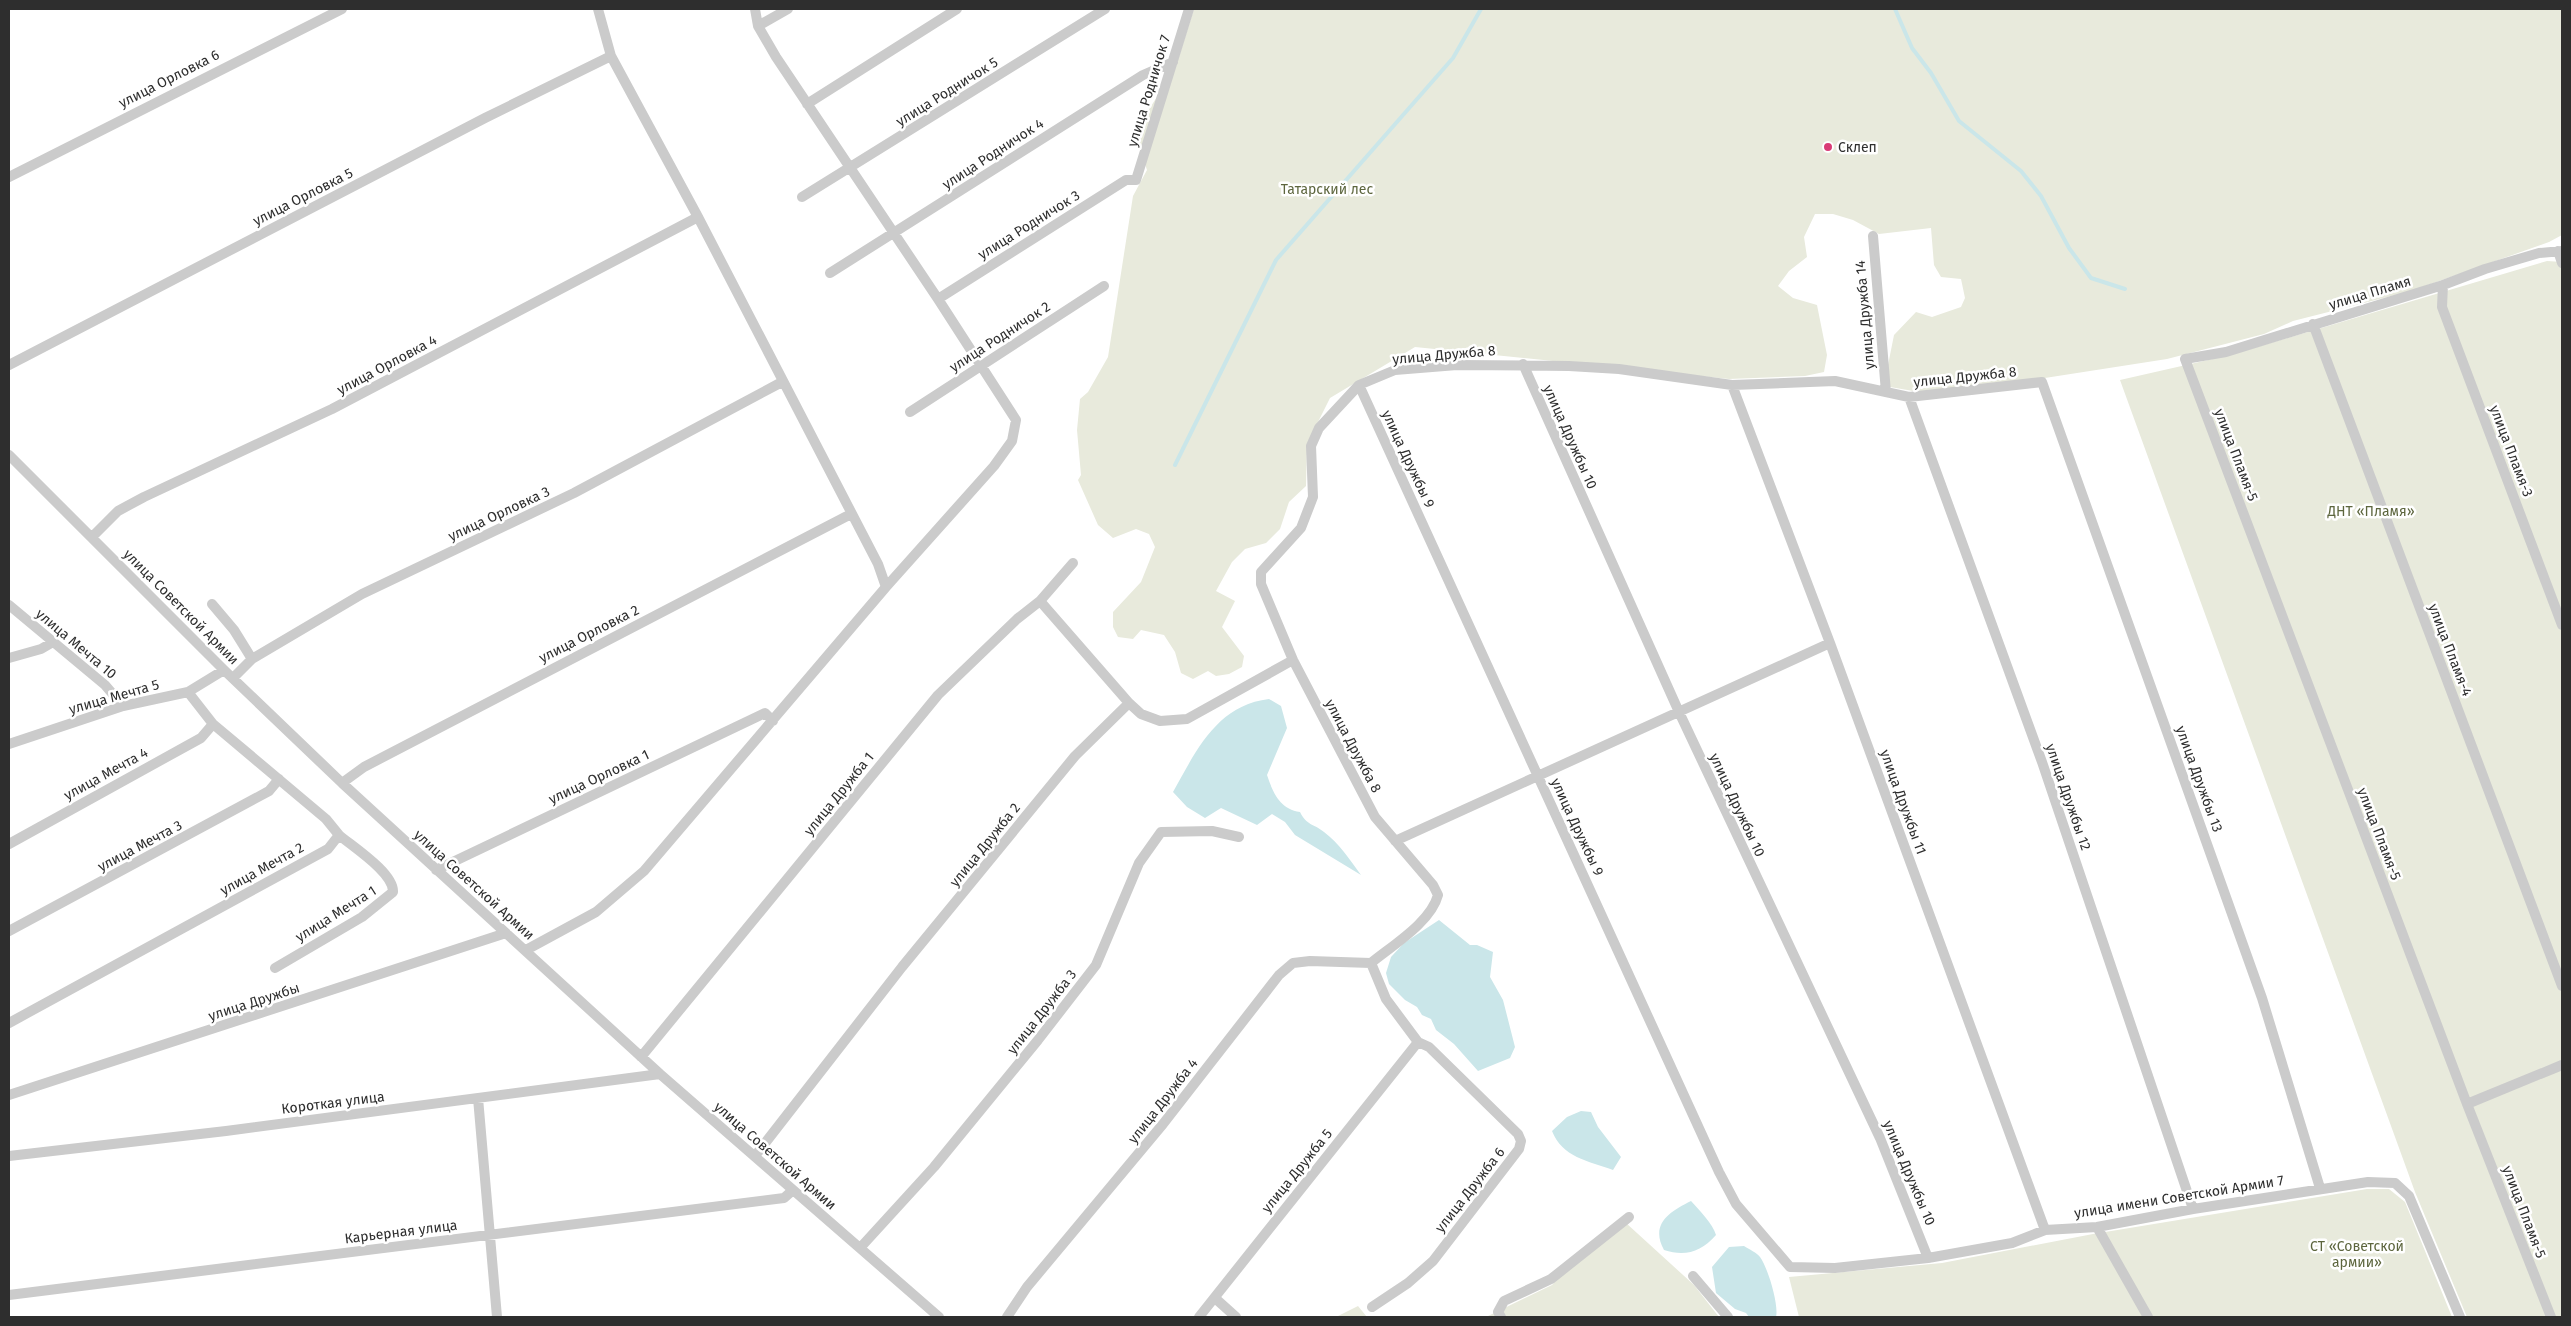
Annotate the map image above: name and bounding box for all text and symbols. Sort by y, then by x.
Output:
street label: улица Родничок 7 [1124,33,1174,149]
street label: улица Орловка 6 [116,46,222,112]
street label: улица Родничок 5 [893,54,1001,130]
street label: улица Родничок 4 [939,115,1047,193]
place label: Склеп [1838,139,1877,156]
marker: Склеп [1822,141,1834,153]
street label: улица Орловка 5 [250,164,356,230]
park label: Татарский лес [1281,181,1374,198]
street label: улица Родничок 3 [975,187,1083,263]
street label: улица Дружба 14 [1852,259,1878,370]
street label: улица Пламя [2327,272,2413,314]
street label: улица Родничок 2 [946,298,1054,376]
street label: улица Орловка 4 [334,331,440,398]
street label: улица Дружба 8 [1392,342,1497,368]
street label: улица Дружба 8 [1913,363,2018,391]
street label: улица Дружбы 10 [1539,382,1601,492]
street label: улица Пламя-3 [2486,403,2536,499]
street label: улица Пламя-5 [2211,406,2261,504]
street label: улица Дружбы 9 [1378,407,1438,511]
street label: улица Орловка 3 [446,483,552,545]
park label: ДНТ «Пламя» [2326,503,2415,520]
street label: улица Советской Армии [120,546,242,668]
street label: улица Орловка 2 [536,601,642,667]
street label: улица Пламя-4 [2425,601,2476,699]
street label: улица Мечта 10 [32,605,120,683]
street label: улица Мечта 5 [67,676,161,718]
street label: улица Дружба 8 [1321,696,1385,796]
street label: улица Дружбы 13 [2172,724,2226,834]
street label: улица Дружбы 12 [2042,742,2094,853]
street label: улица Мечта 4 [61,744,151,804]
street label: улица Орловка 1 [546,746,652,808]
street label: улица Дружбы 11 [1876,747,1930,857]
street label: улица Дружба 1 [800,749,878,839]
street label: улица Дружбы 10 [1706,750,1769,860]
street label: улица Дружбы 9 [1547,775,1607,879]
street label: улица Пламя-5 [2354,785,2404,883]
street label: улица Дружба 2 [946,800,1024,890]
street label: улица Мечта 3 [95,817,185,875]
street label: улица Советской Армии [410,826,538,944]
street label: улица Мечта 2 [217,839,307,899]
street label: улица Мечта 1 [292,882,380,946]
street label: улица Дружба 3 [1004,966,1080,1058]
street label: улица Дружбы [206,979,302,1025]
street label: улица Дружба 4 [1125,1055,1202,1147]
street label: Короткая улица [280,1088,386,1118]
street label: улица Советской Армии [710,1098,840,1214]
street label: улица Дружбы 10 [1879,1118,1939,1228]
street label: улица Дружба 5 [1258,1126,1336,1216]
street label: улица Дружба 6 [1432,1144,1508,1236]
street label: улица Пламя-5 [2499,1163,2549,1261]
street label: улица имени Советской Армии 7 [2073,1172,2285,1222]
street label: Карьерная улица [344,1217,458,1247]
park label: СТ «Советской армии» [2310,1238,2404,1271]

